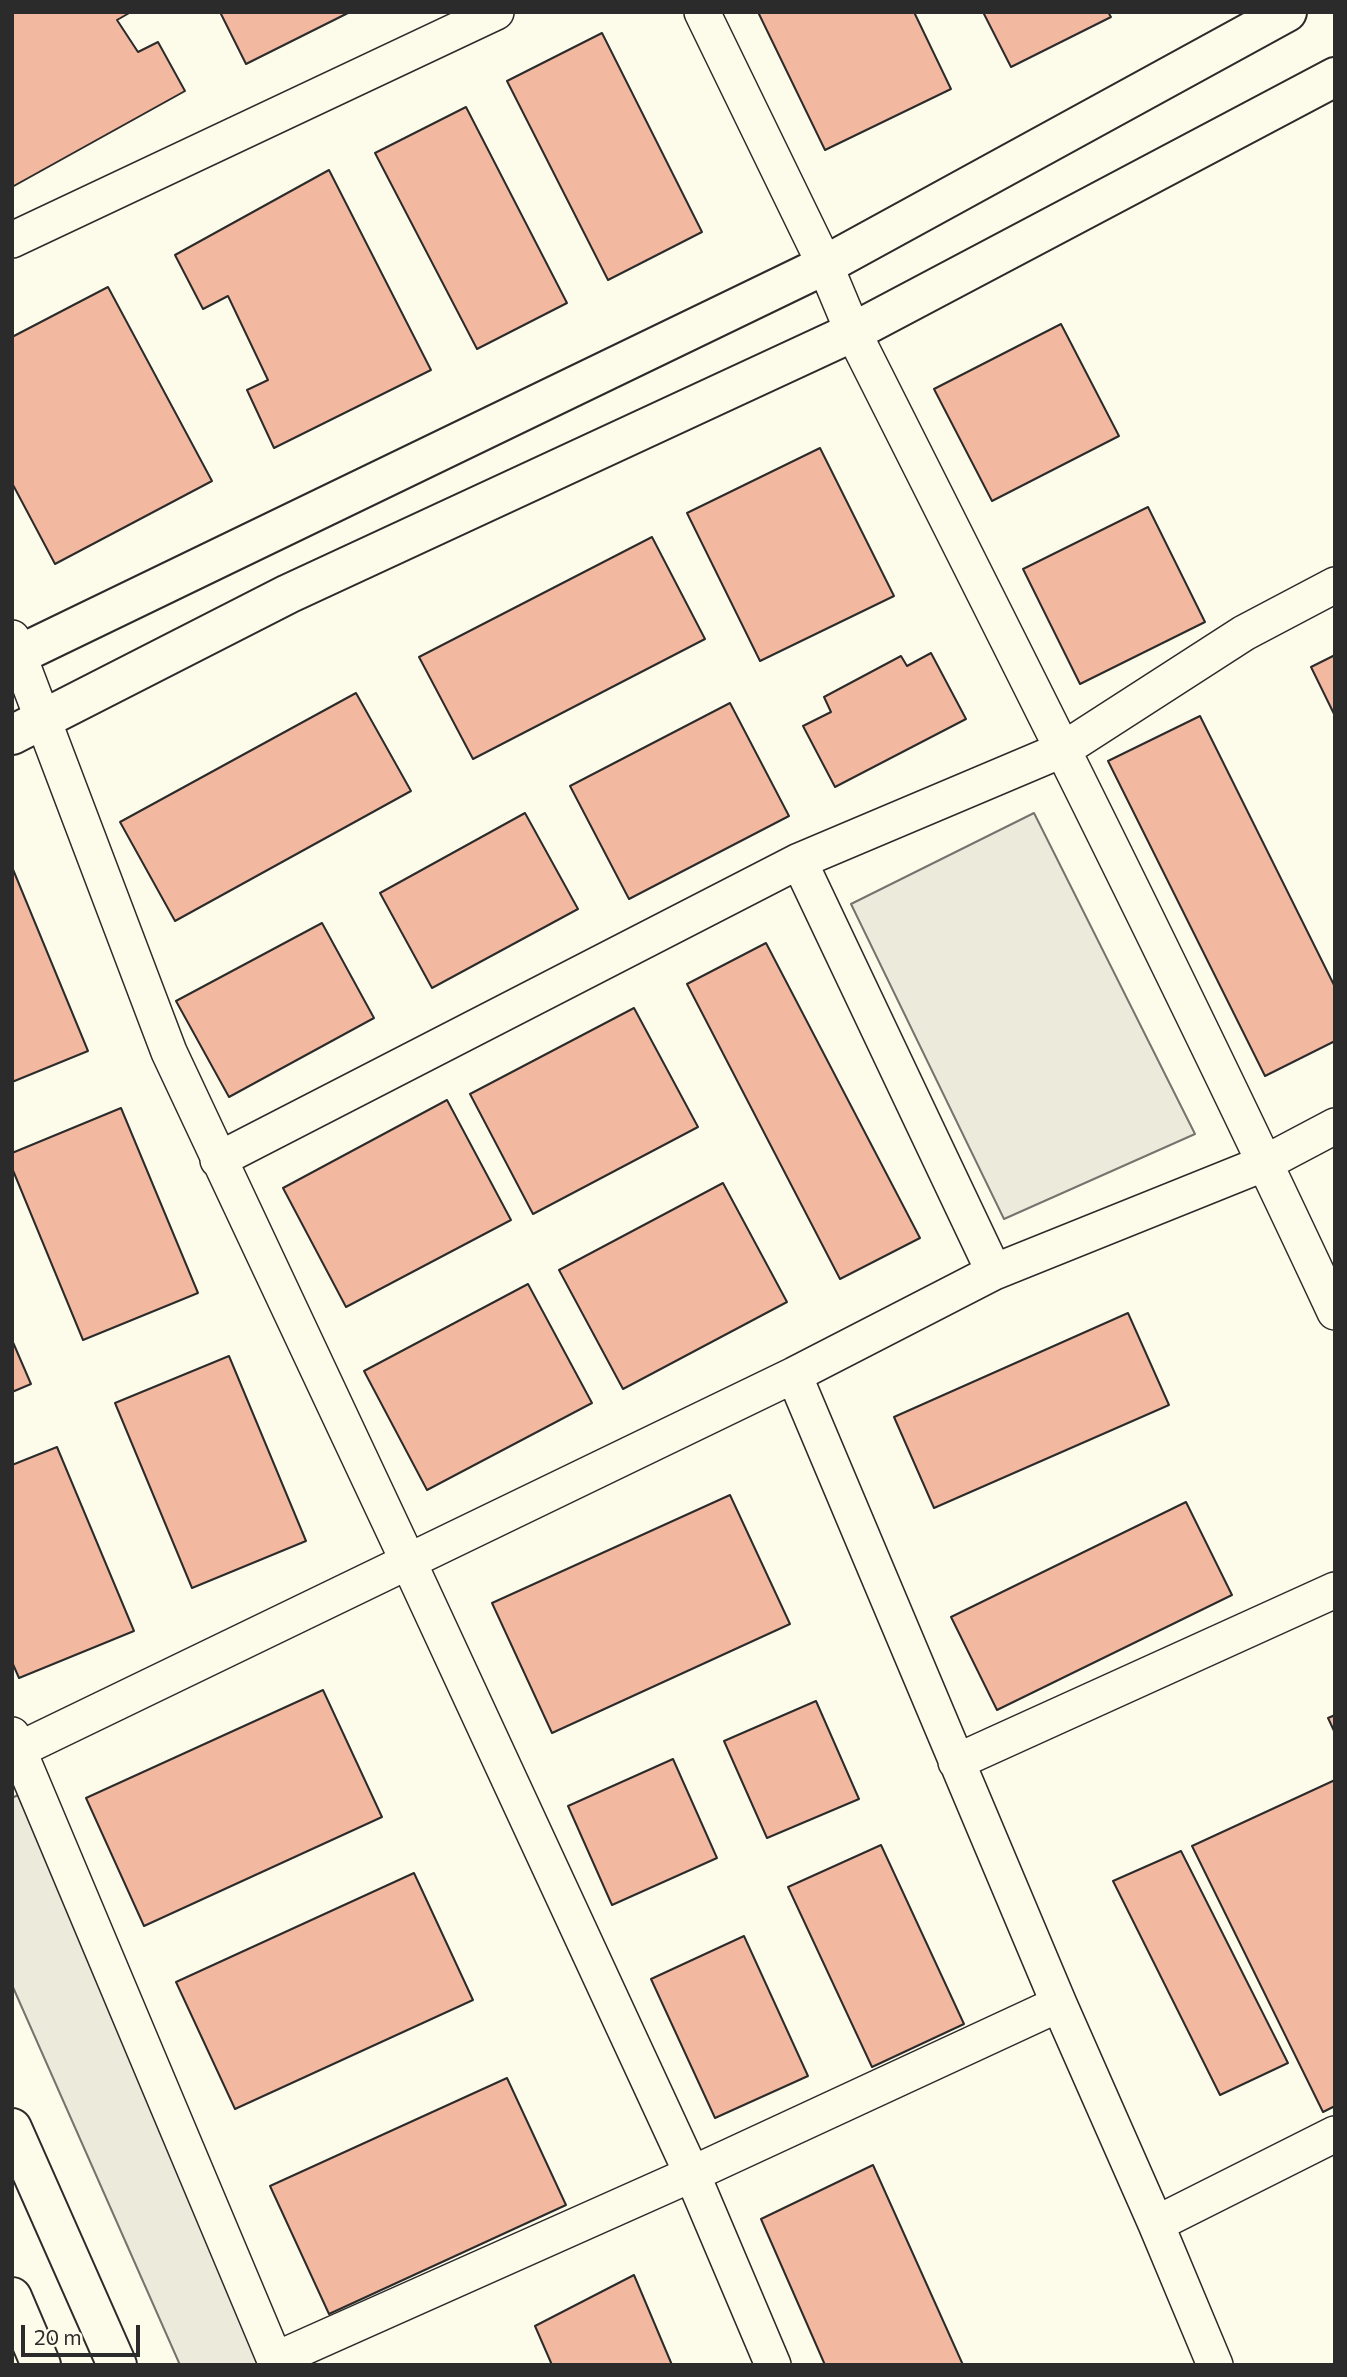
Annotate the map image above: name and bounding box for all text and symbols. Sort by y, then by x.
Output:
scale bar [24,2310,144,2354]
text: 20 m [34,2324,82,2349]

